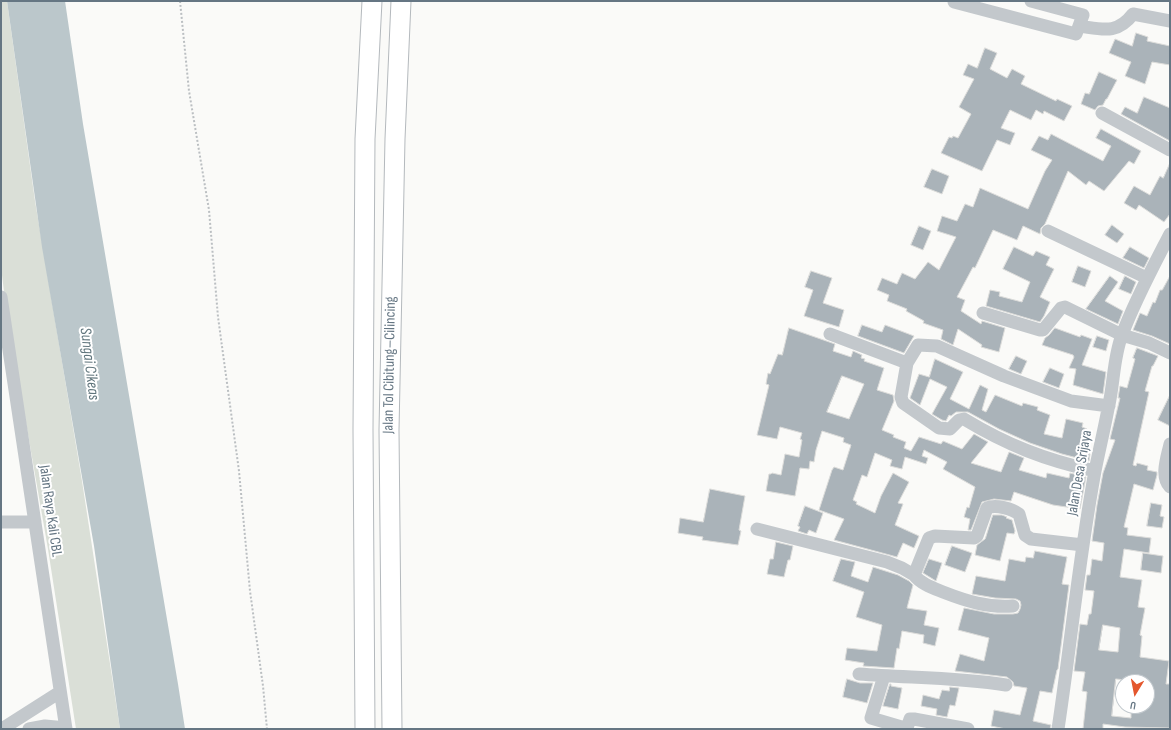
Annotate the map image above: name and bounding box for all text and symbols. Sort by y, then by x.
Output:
street label: Jalan Tol Cibitung–Cilincing [380,296,400,434]
water label: Sungai Cikeas [75,327,103,401]
street label: Jalan Desa Srijaya [1064,429,1096,517]
street label: Jalan Raya Kali CBL [35,464,65,558]
north arrow [1115,674,1155,714]
text: U [1129,698,1137,712]

